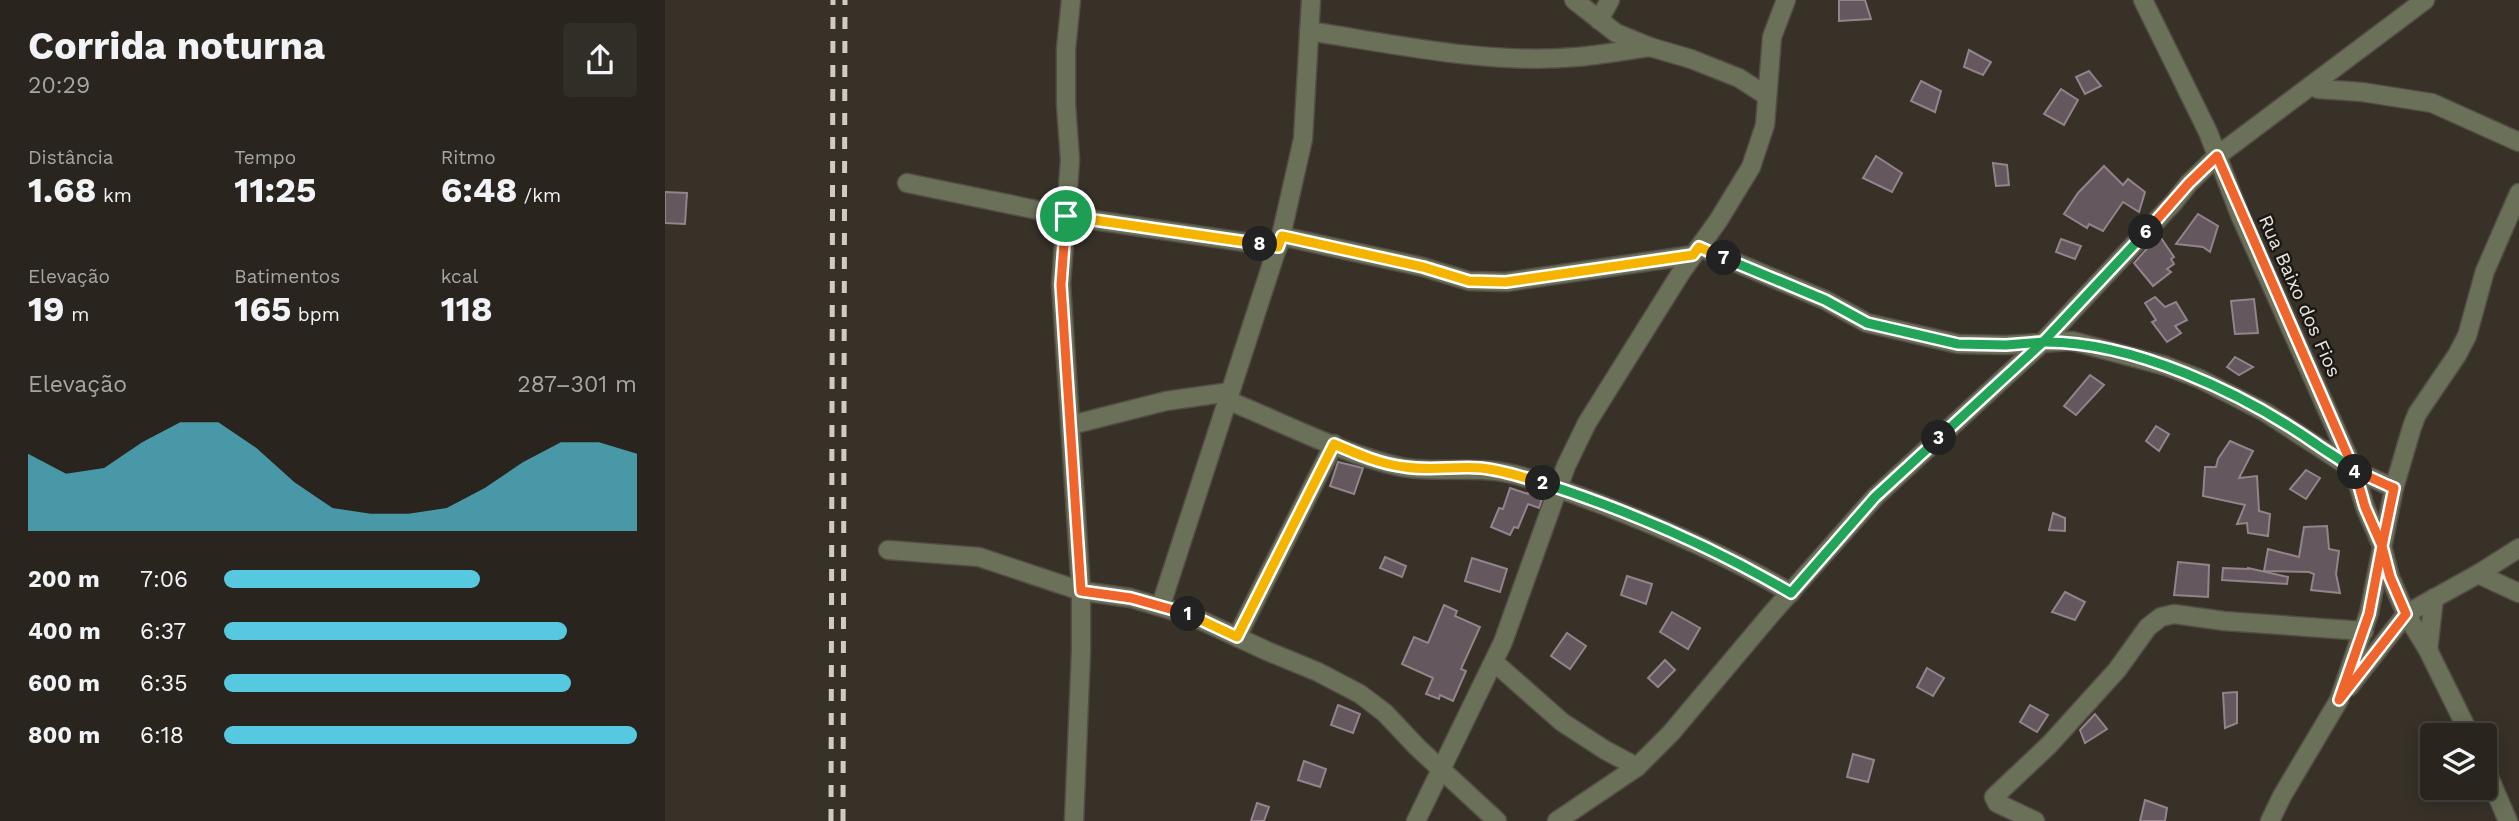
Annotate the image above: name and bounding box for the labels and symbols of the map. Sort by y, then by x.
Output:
pin [1036,186,1096,246]
street label: Rua Baixo dos Fios [2254,212,2346,380]
pin: 6 [2129,215,2163,250]
pin: 8 [1243,226,1277,262]
pin: 7 [1707,240,1741,276]
pin: 3 [1921,420,1957,456]
pin: 4 [2337,454,2373,490]
pin: 2 [1525,466,1561,500]
pin: 1 [1170,596,1205,632]

